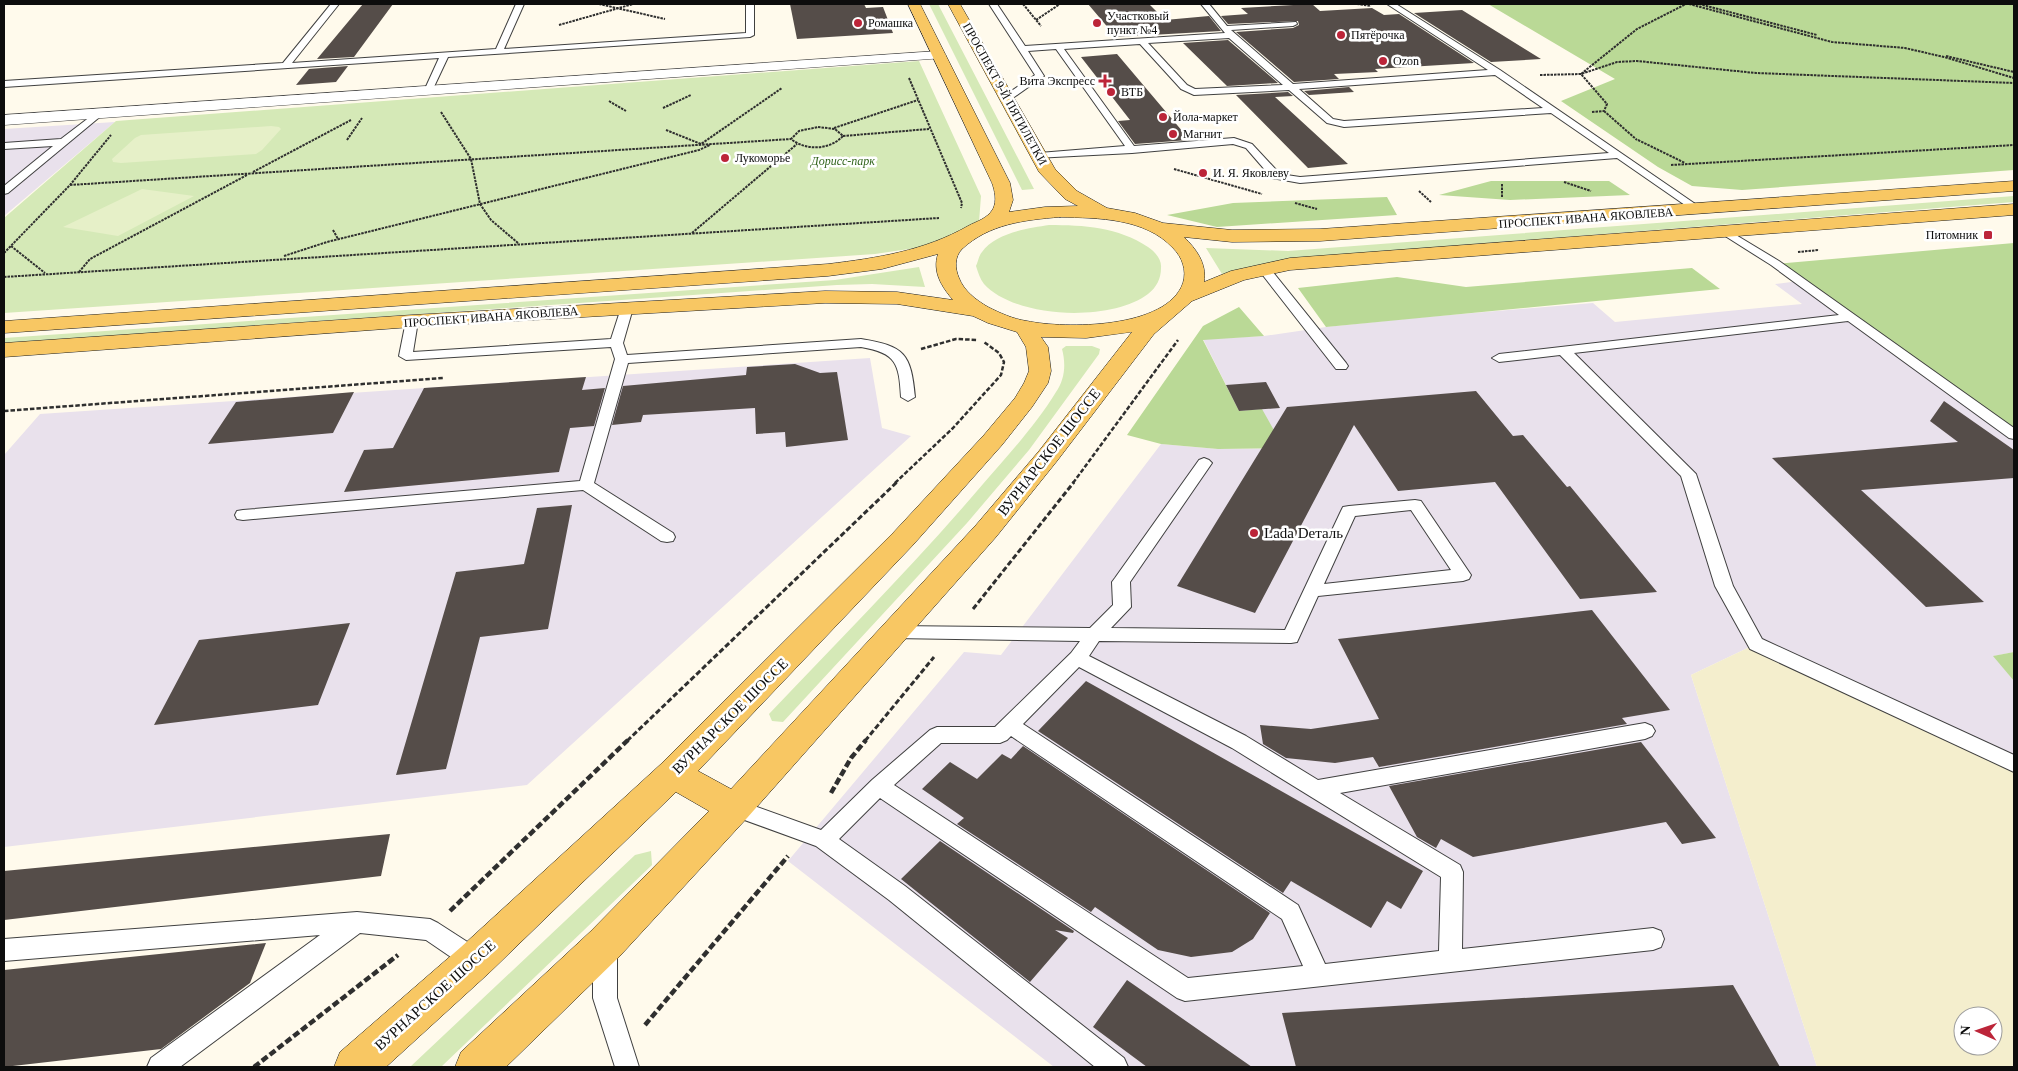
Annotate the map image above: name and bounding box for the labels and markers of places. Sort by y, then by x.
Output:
place label: Участковый пункт №4 [1107,9,1169,37]
place label: Ромашка [868,16,914,30]
marker: Ромашка [852,17,864,29]
marker: Участковый пункт №4 [1091,17,1103,29]
place label: Пятёрочка [1351,28,1405,42]
marker: Пятёрочка [1335,29,1347,41]
place label: Ozon [1393,54,1419,68]
marker: Ozon [1377,55,1389,67]
place label: Вита Экспресс [1019,74,1095,88]
marker: Вита Экспресс [1099,75,1111,87]
place label: ВТБ [1121,85,1143,99]
marker: ВТБ [1105,86,1117,98]
place label: Йола-маркет [1173,110,1239,124]
marker: Йола-маркет [1157,111,1169,123]
place label: Магнит [1183,127,1223,141]
marker: Магнит [1167,128,1179,140]
place label: Лукоморье [735,151,790,165]
marker: Лукоморье [719,152,731,164]
place label: И. Я. Яковлеву [1213,166,1289,180]
marker: И. Я. Яковлеву [1197,167,1209,179]
place label: Питомник [1926,228,1978,242]
marker: Питомник [1982,229,1994,241]
place label: Lada Dеталь [1264,525,1343,541]
marker: Lada Dеталь [1248,527,1260,539]

